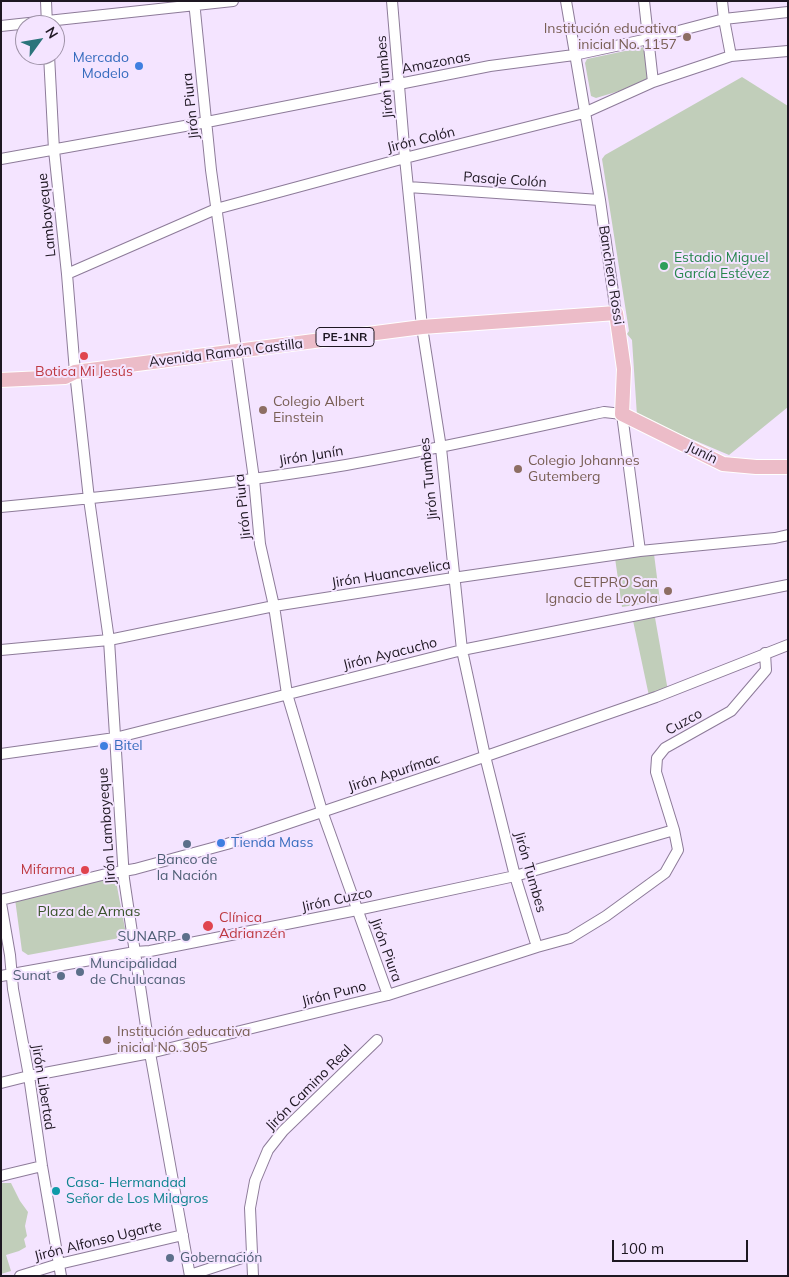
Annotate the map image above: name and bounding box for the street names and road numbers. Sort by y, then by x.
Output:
street label: Jirón Tumbes [373,35,397,119]
street label: Amazonas [400,48,472,78]
street label: Jirón Piura [179,72,203,140]
street label: Jirón Colón [385,123,457,157]
street label: Pasaje Colón [463,169,547,191]
street label: Lambayeque [34,172,60,258]
street label: Banchero Rossi [595,224,627,326]
road number: PE-1NR [316,328,374,347]
street label: Avenida Ramón Castilla [148,335,304,371]
street label: Jirón Tumbes [416,437,442,521]
street label: Junín [684,438,720,468]
street label: Jirón Junín [277,443,345,469]
street label: Jirón Piura [231,473,255,541]
street label: Jirón Huancavelica [330,556,452,592]
street label: Jirón Ayacucho [341,634,439,674]
street label: Cuzco [663,705,705,739]
street label: Jirón Apurímac [346,750,442,796]
street label: Jirón Lambayeque [95,767,119,885]
street label: Jirón Tumbes [510,830,550,914]
street label: Jirón Cuzco [300,884,374,916]
street label: Jirón Piura [367,916,405,984]
street label: Jirón Puno [300,978,368,1010]
street label: Jirón Camino Real [262,1041,356,1135]
street label: Jirón Libertad [28,1043,58,1131]
street label: Jirón Alfonso Ugarte [33,1217,163,1265]

